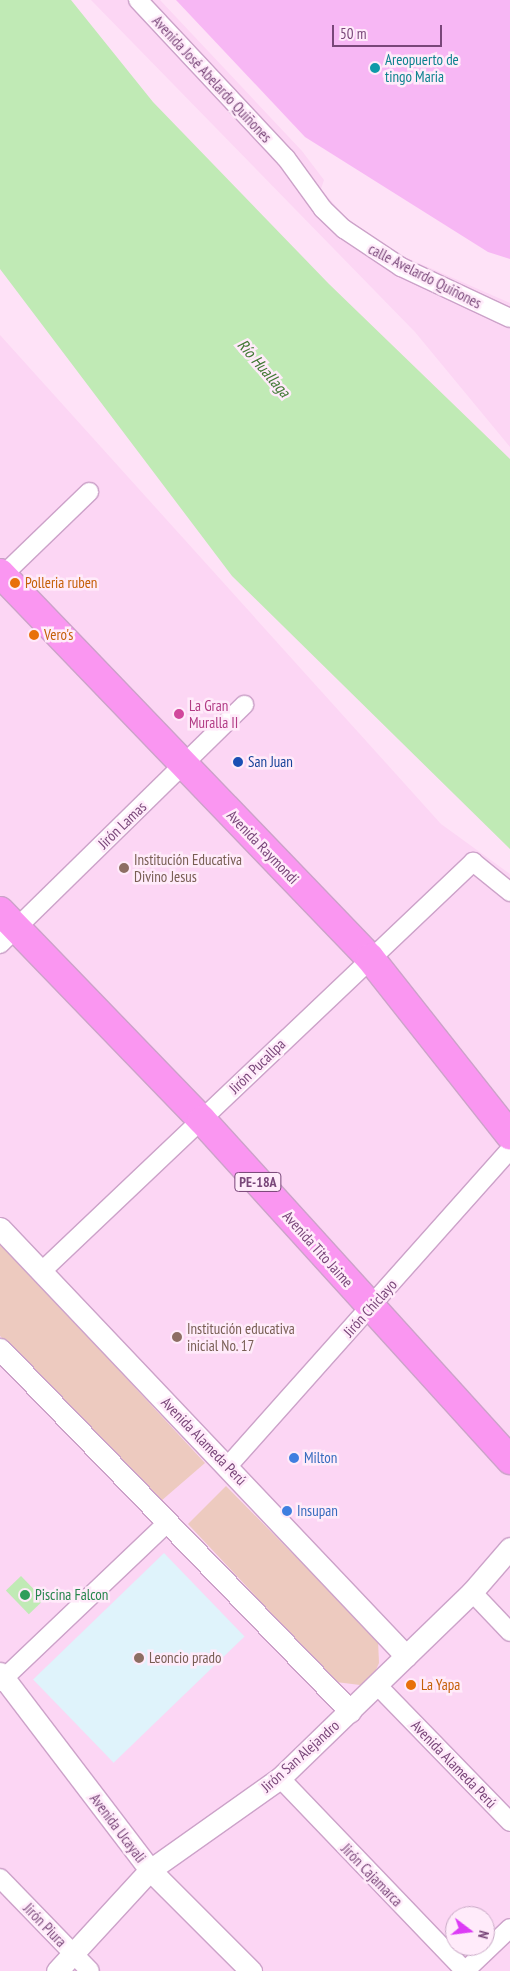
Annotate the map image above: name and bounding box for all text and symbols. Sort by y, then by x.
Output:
street label: Avenida José Abelardo Quiñones [148,12,276,146]
scale bar [335,15,445,47]
text: 50 m [340,24,366,43]
place label: Areopuerto de tingo Maria [385,50,459,85]
marker: Areopuerto de tingo Maria [369,62,381,74]
street label: calle Avelardo Quiñones [365,240,485,312]
water label: Río Huallaga [234,335,294,401]
place label: Polleria ruben [25,574,97,592]
marker: Polleria ruben [9,577,21,589]
place label: Vero's [44,626,73,644]
marker: Vero's [28,629,40,641]
place label: La Gran Muralla II [189,696,238,731]
marker: La Gran Muralla II [173,708,185,720]
place label: San Juan [248,753,293,771]
marker: San Juan [232,756,244,768]
street label: Jirón Lamas [94,798,150,852]
street label: Avenida Raymondi [223,806,303,888]
place label: Institución Educativa Divino Jesus [134,850,242,885]
marker: Institución Educativa Divino Jesus [118,862,130,874]
street label: Jirón Pucallpa [225,1035,289,1097]
road number: PE-18A [234,1170,282,1194]
street label: Avenida Tito Jaime [279,1207,357,1291]
street label: Jirón Chiclayo [340,1276,400,1340]
place label: Institución educativa inicial No. 17 [187,1319,295,1354]
marker: Institución educativa inicial No. 17 [171,1331,183,1343]
street label: Avenida Alameda Perú [157,1393,251,1489]
place label: Milton [304,1449,337,1467]
marker: Milton [288,1452,300,1464]
place label: Insupan [297,1502,338,1520]
marker: Insupan [281,1505,293,1517]
place label: Piscina Falcon [35,1586,108,1604]
marker: Piscina Falcon [19,1589,31,1601]
place label: Leoncio prado [149,1649,222,1667]
marker: Leoncio prado [133,1652,145,1664]
place label: La Yapa [421,1676,461,1694]
marker: La Yapa [405,1679,417,1691]
street label: Jirón San Alejandro [257,1716,343,1796]
street label: Avenida Alameda Perú [407,1716,501,1812]
street label: Avenida Ucayali [86,1790,150,1866]
street label: Jirón Cajamarca [338,1840,406,1910]
street label: Jirón Piura [20,1899,70,1951]
north arrow [445,1906,495,1956]
text: N [474,1929,493,1941]

